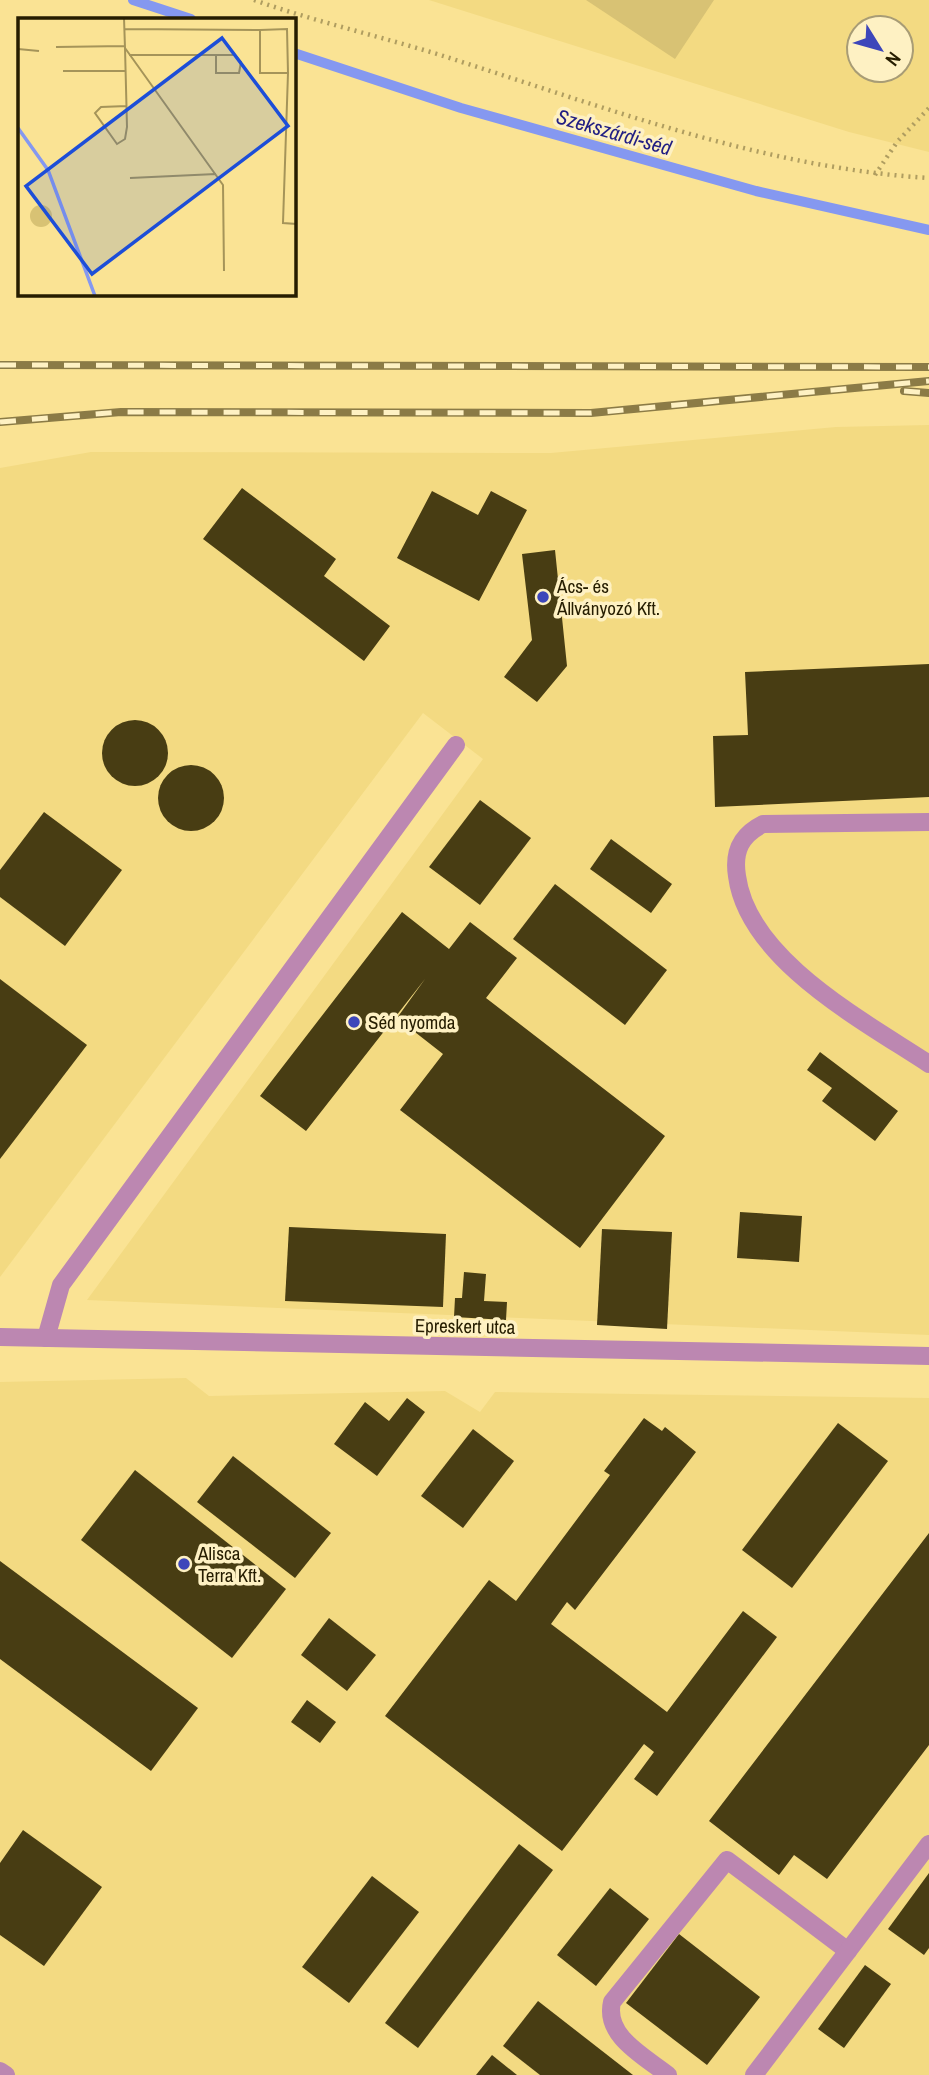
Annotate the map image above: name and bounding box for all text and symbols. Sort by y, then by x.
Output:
north arrow [845,14,915,84]
inset map [18,18,296,296]
text: N [880,47,907,72]
water label: Szekszárdi-séd [553,102,675,162]
place label: Ács- és Állványozó Kft. [556,573,660,621]
marker: Ács- és Állványozó Kft. [535,589,551,605]
place label: Séd nyomda [368,1009,456,1035]
marker: Séd nyomda [346,1014,362,1030]
street label: Epreskert utca [415,1312,516,1340]
place label: Alisca Terra Kft. [197,1540,261,1588]
marker: Alisca Terra Kft. [176,1556,192,1572]

